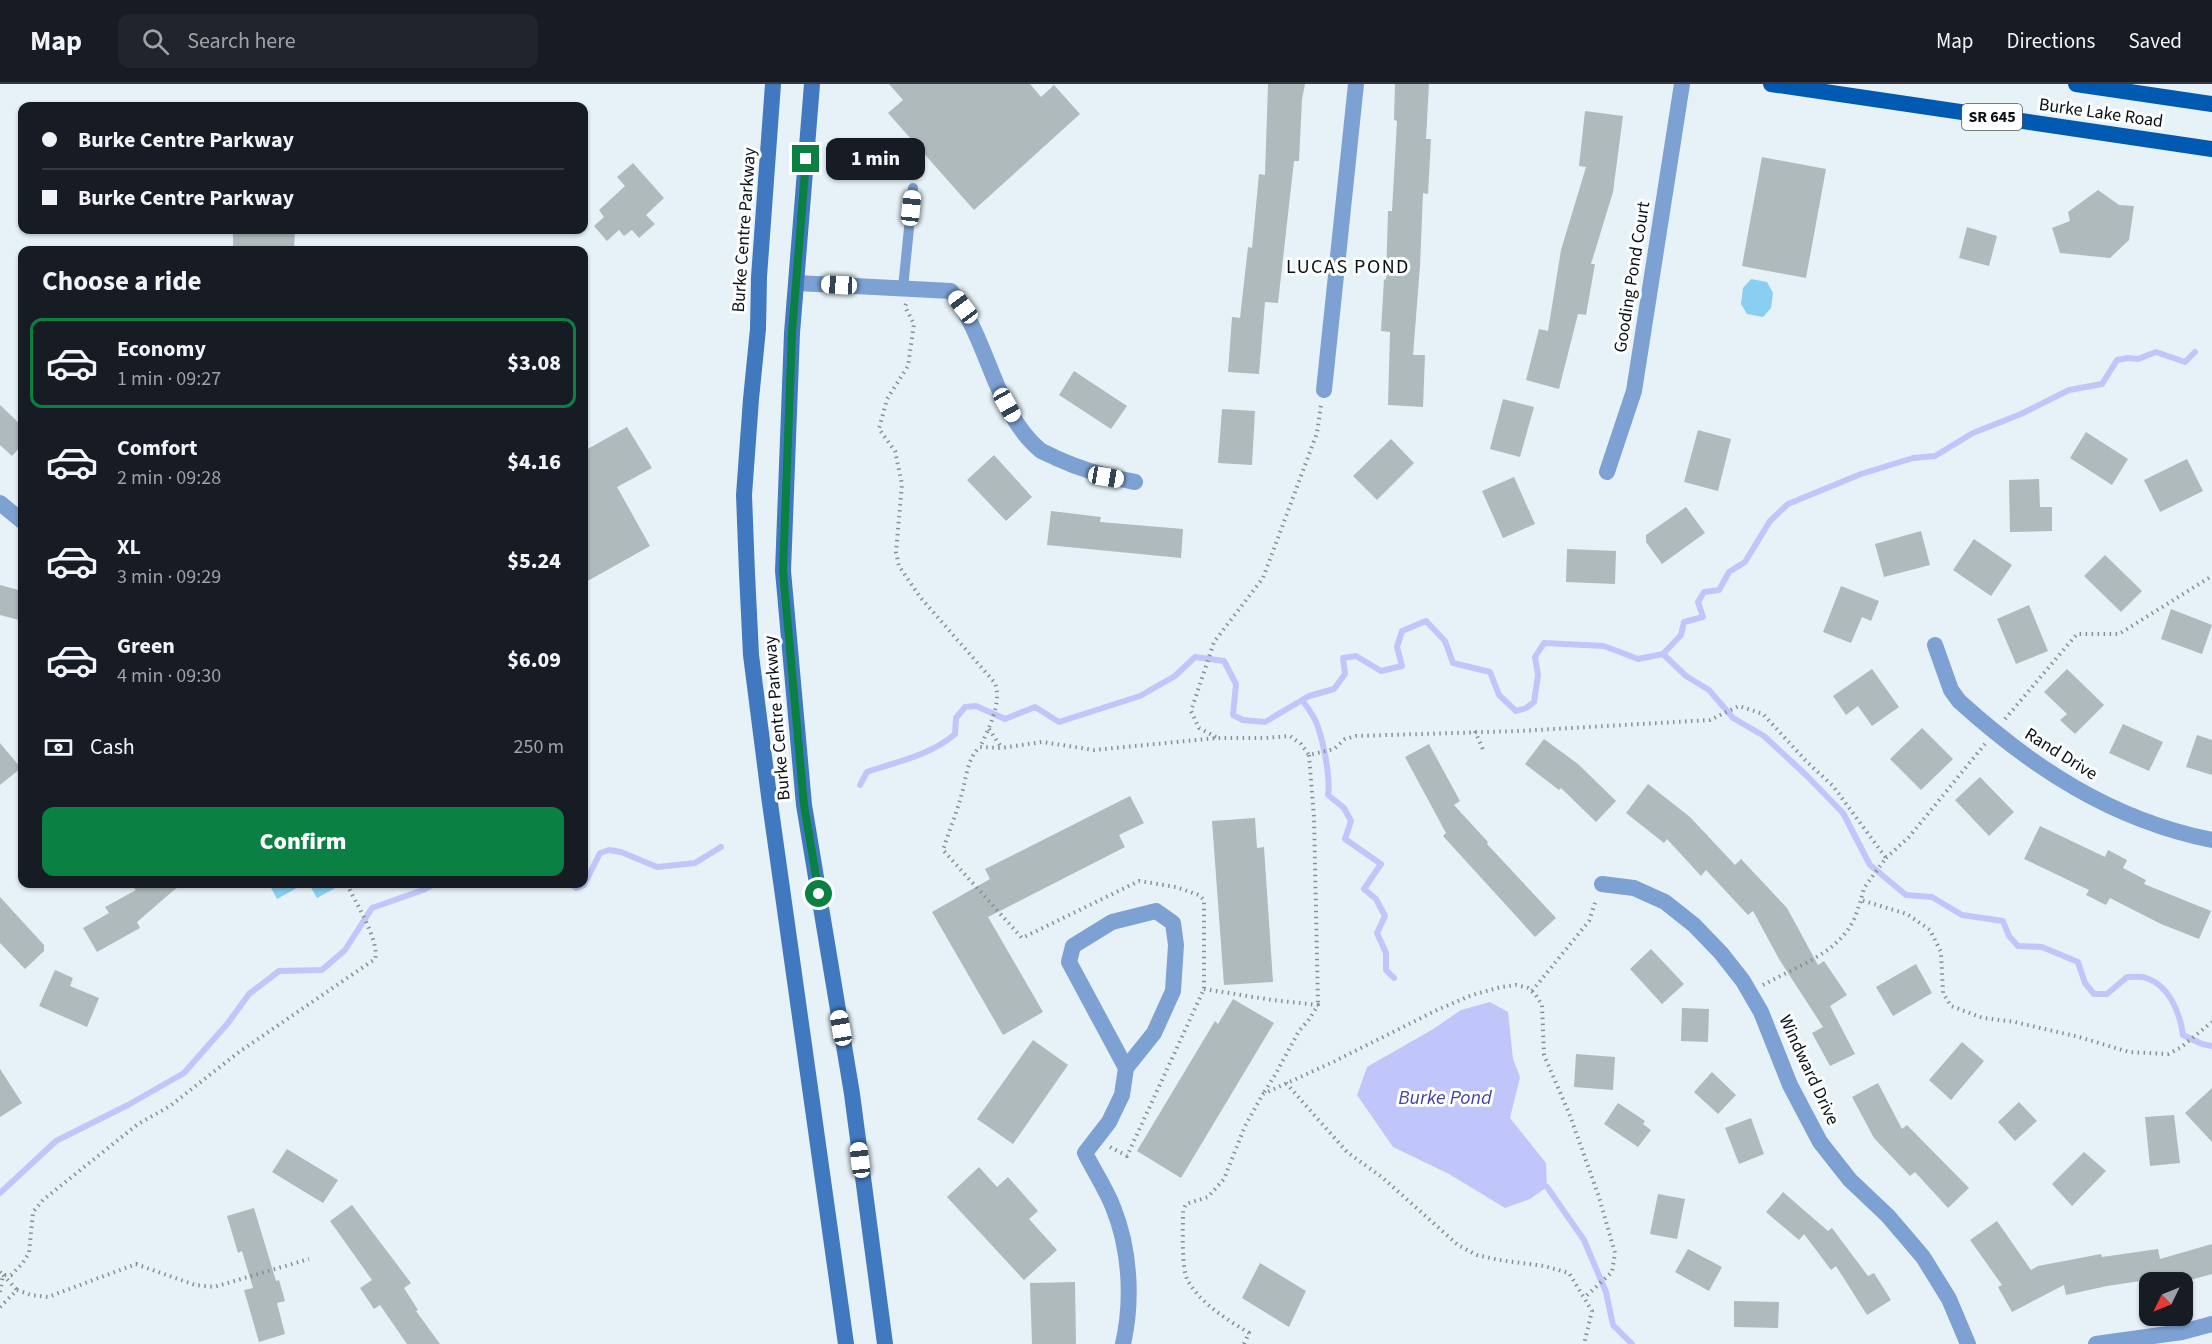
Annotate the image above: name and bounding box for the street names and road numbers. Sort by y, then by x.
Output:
street label: Burke Lake Road [2037,92,2165,134]
road number: SR 645 [1962,104,2022,130]
street label: Burke Centre Parkway [726,146,762,313]
street label: Gooding Pond Court [1608,200,1656,354]
street label: Burke Centre Parkway [757,634,797,801]
street label: Rand Drive [2020,722,2102,786]
street label: Windward Drive [1773,1011,1845,1129]

